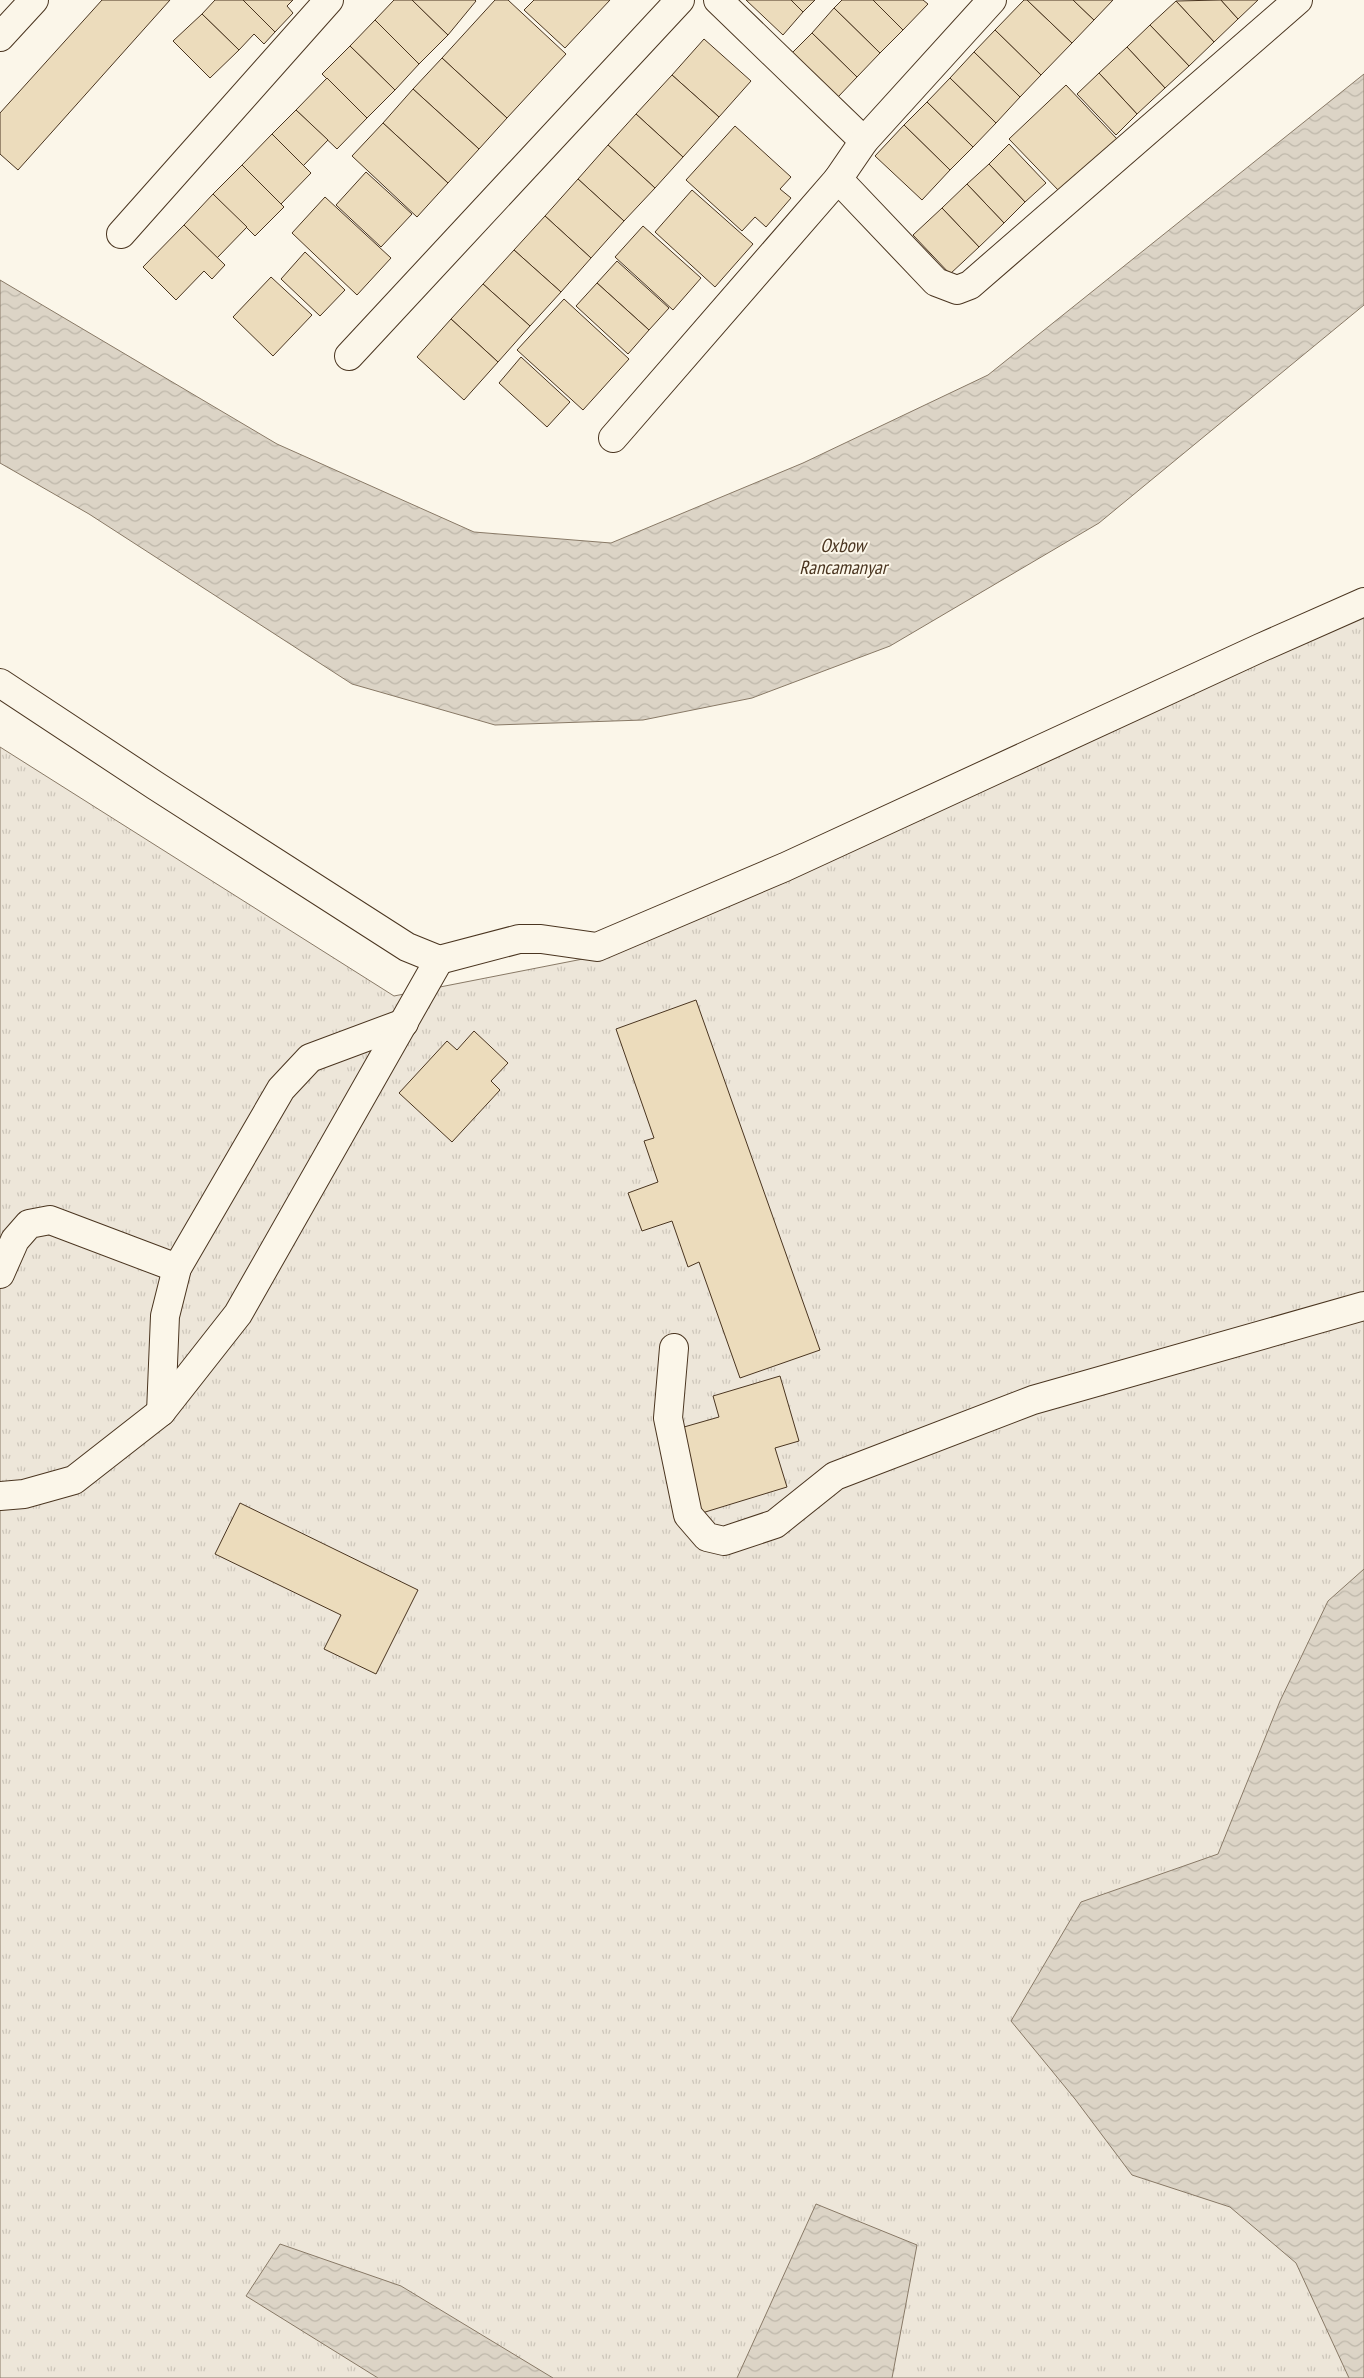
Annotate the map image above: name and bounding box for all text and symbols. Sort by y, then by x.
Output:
water label: Oxbow Rancamanyar [799,533,890,579]

